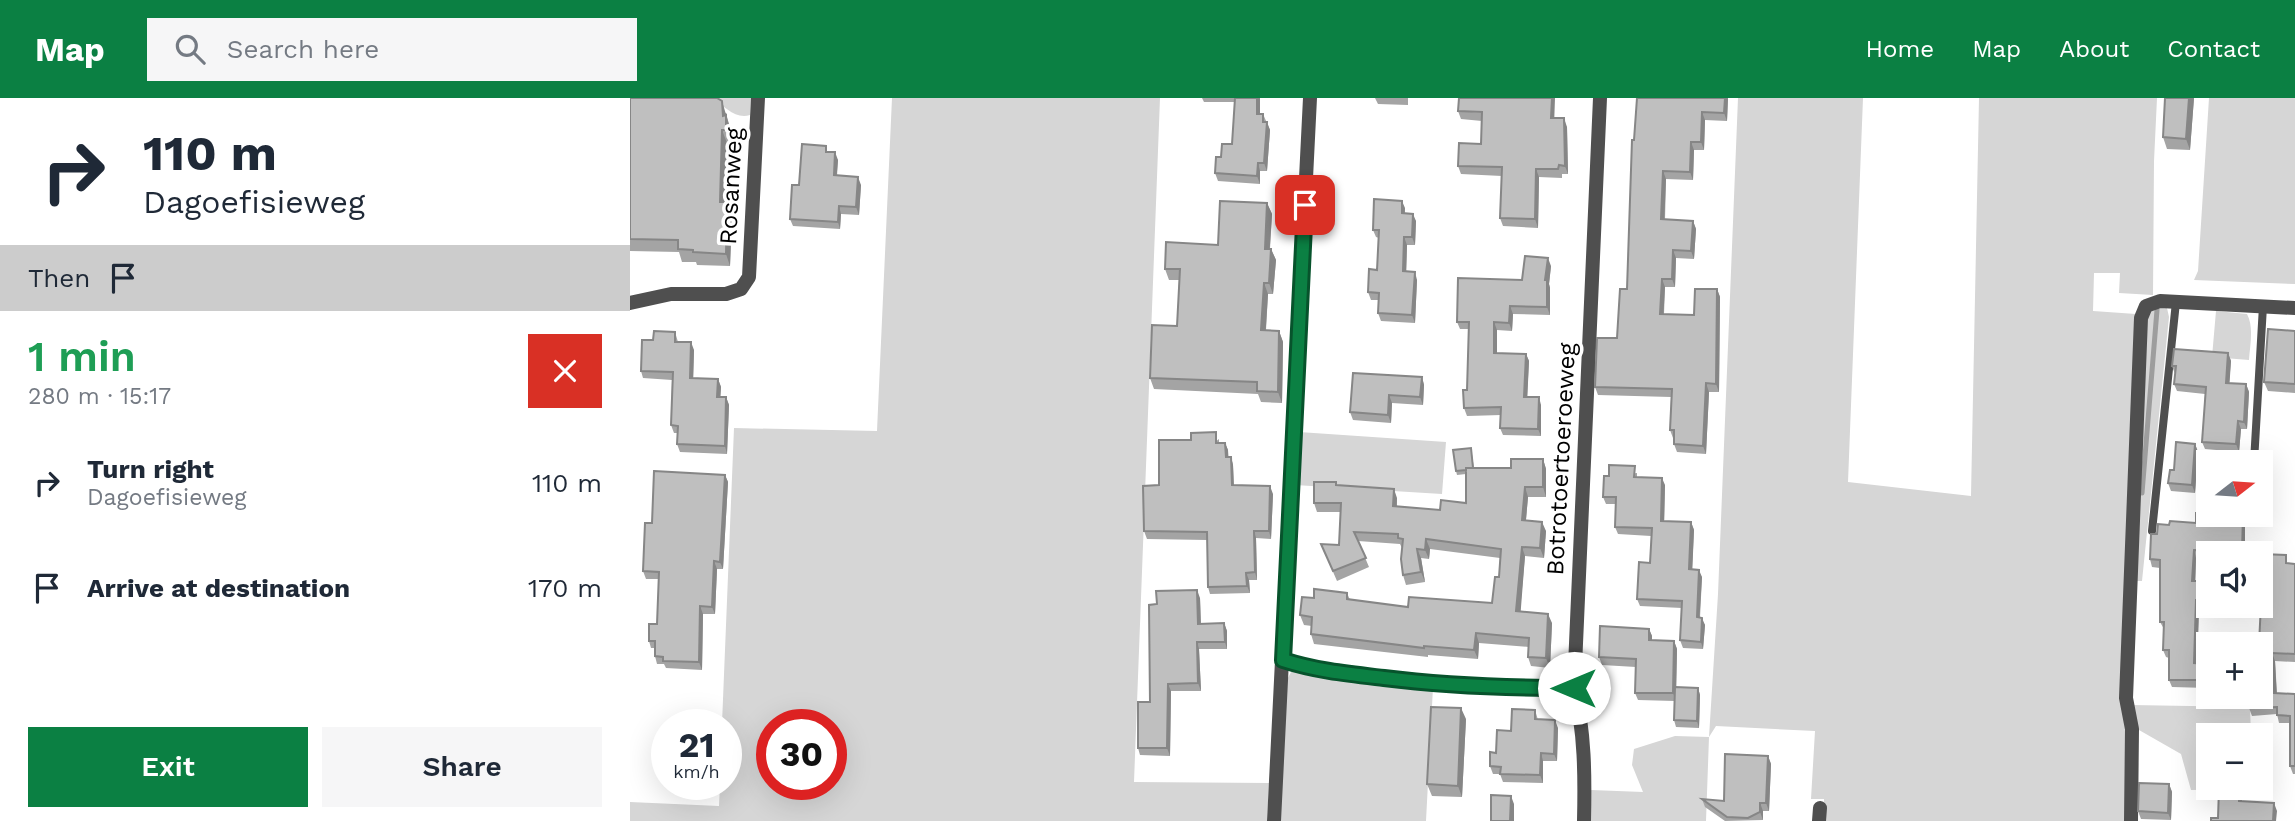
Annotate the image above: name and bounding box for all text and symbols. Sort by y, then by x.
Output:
search box [147,18,637,81]
text: Map [35,30,105,69]
icon: search [171,30,209,68]
text: Search here [227,34,379,64]
text: Home [1866,35,1934,63]
text: Map [1972,35,2021,63]
text: About [2059,35,2129,63]
text: Contact [2167,35,2260,63]
text: 110 m [143,124,277,182]
icon: right [28,126,119,217]
street label: Rosanweg [714,127,748,245]
pin [1275,175,1335,235]
text: Dagoefisieweg [143,183,365,221]
icon: arrive [1286,186,1324,224]
icon: arrive [104,259,142,297]
text: Then [28,263,90,293]
text: 1 min [28,332,136,381]
button: close [528,334,602,408]
street label: Botrotoertoeroeweg [1541,342,1581,576]
text: 280 m · 15:17 [28,383,171,410]
north arrow [2196,450,2273,527]
map controls [2196,450,2273,800]
text: Turn right [87,454,214,484]
icon: right [28,464,66,502]
text: 110 m [532,468,602,498]
text: Dagoefisieweg [87,484,247,511]
button: sound [2196,541,2273,618]
icon: arrive [28,569,66,607]
text: Arrive at destination [87,573,350,603]
text: 170 m [528,573,602,603]
button: + [2196,632,2273,709]
position arrow [1537,651,1611,725]
speed limit sign: 30 [756,709,847,800]
button: − [2196,723,2273,800]
text: 21 [679,724,714,766]
button: Exit [28,727,308,807]
button: Share [322,727,602,807]
text: km/h [673,761,720,782]

